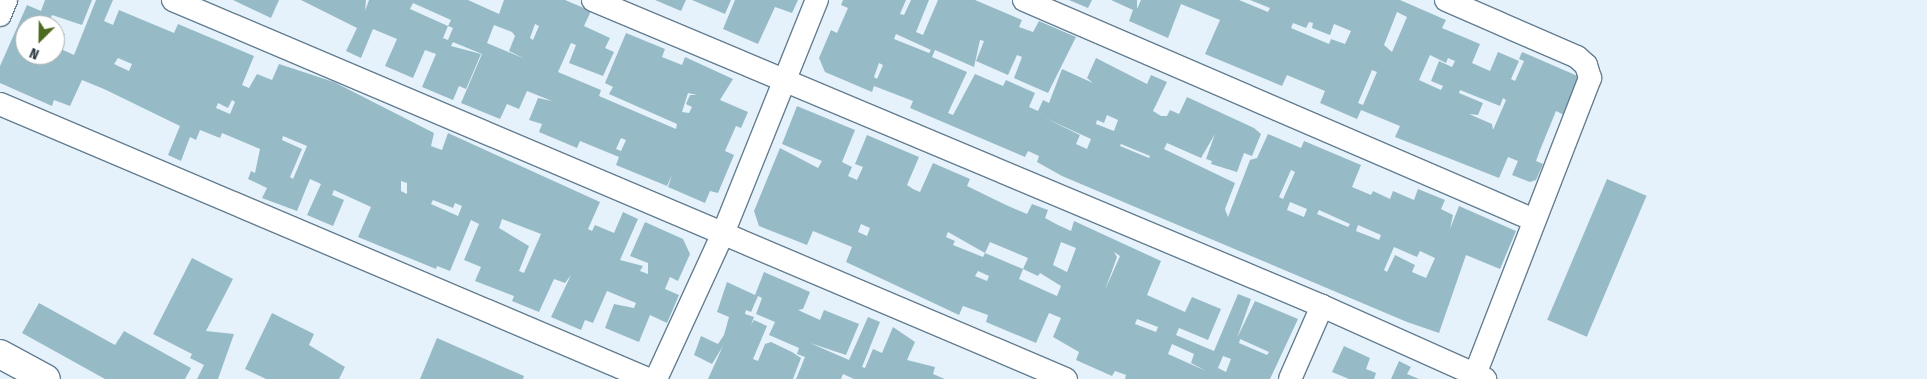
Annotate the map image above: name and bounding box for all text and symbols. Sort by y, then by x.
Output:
north arrow [15,15,65,65]
text: N [27,44,42,63]

